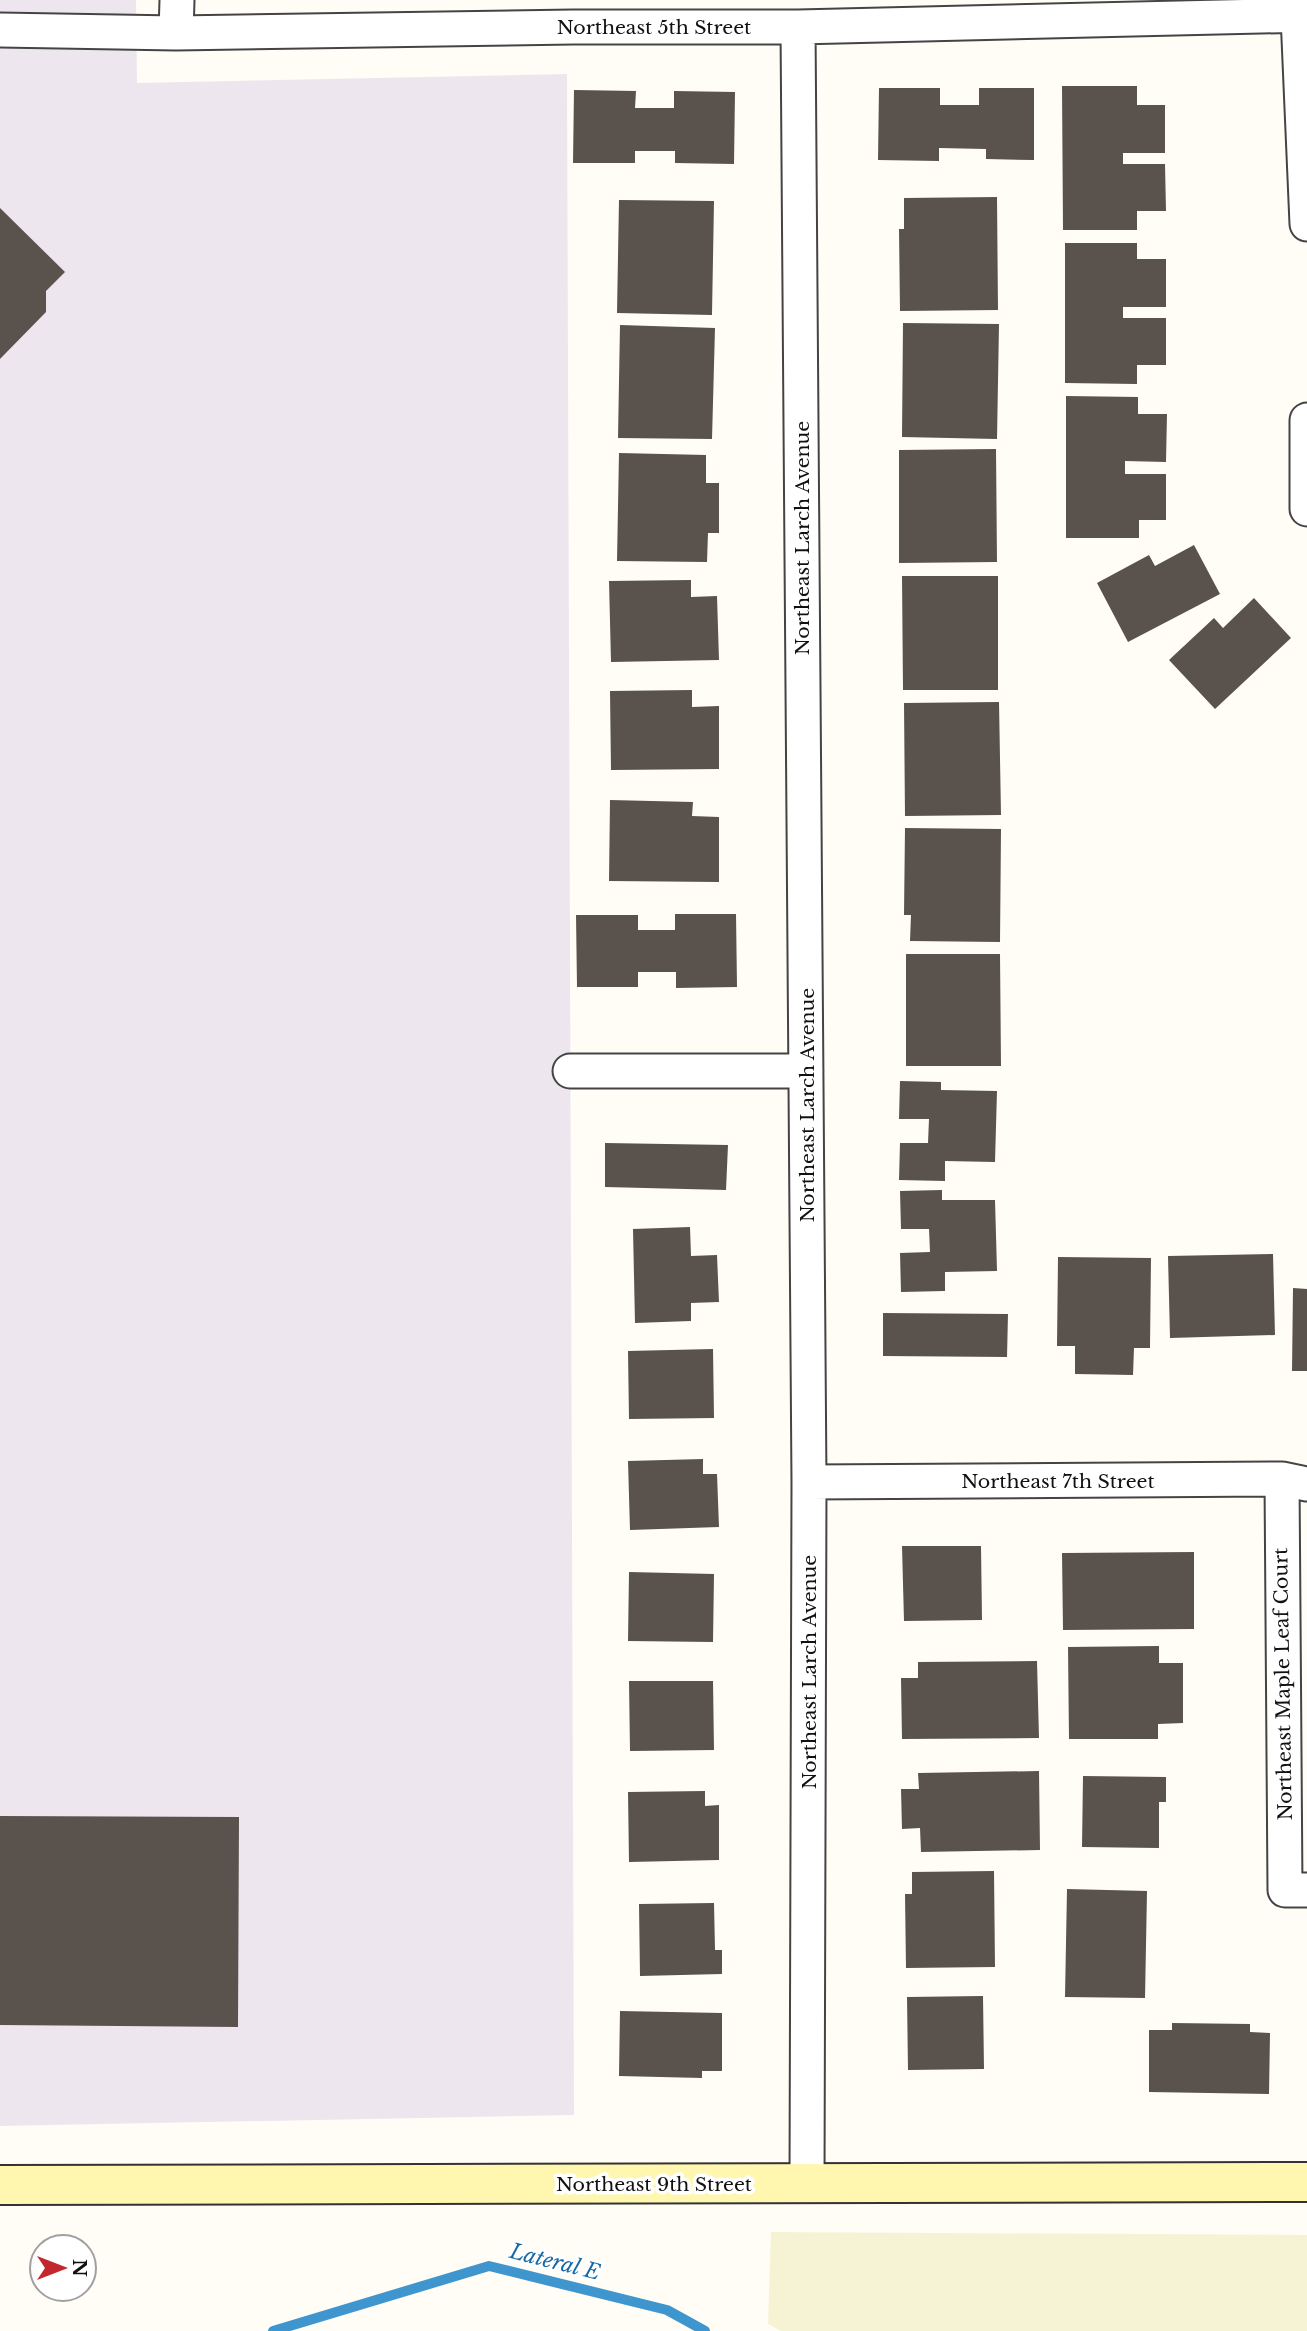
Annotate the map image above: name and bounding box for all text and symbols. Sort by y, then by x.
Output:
street label: Northeast 5th Street [557,16,752,39]
street label: Northeast Larch Avenue [791,421,814,655]
street label: Northeast Larch Avenue [796,988,819,1222]
street label: Northeast 7th Street [961,1470,1155,1493]
street label: Northeast Maple Leaf Court [1269,1547,1297,1821]
street label: Northeast Larch Avenue [798,1555,821,1789]
street label: Northeast 9th Street [556,2173,753,2196]
north arrow [28,2233,98,2303]
water label: Lateral E [506,2238,603,2286]
text: N [68,2259,91,2277]

